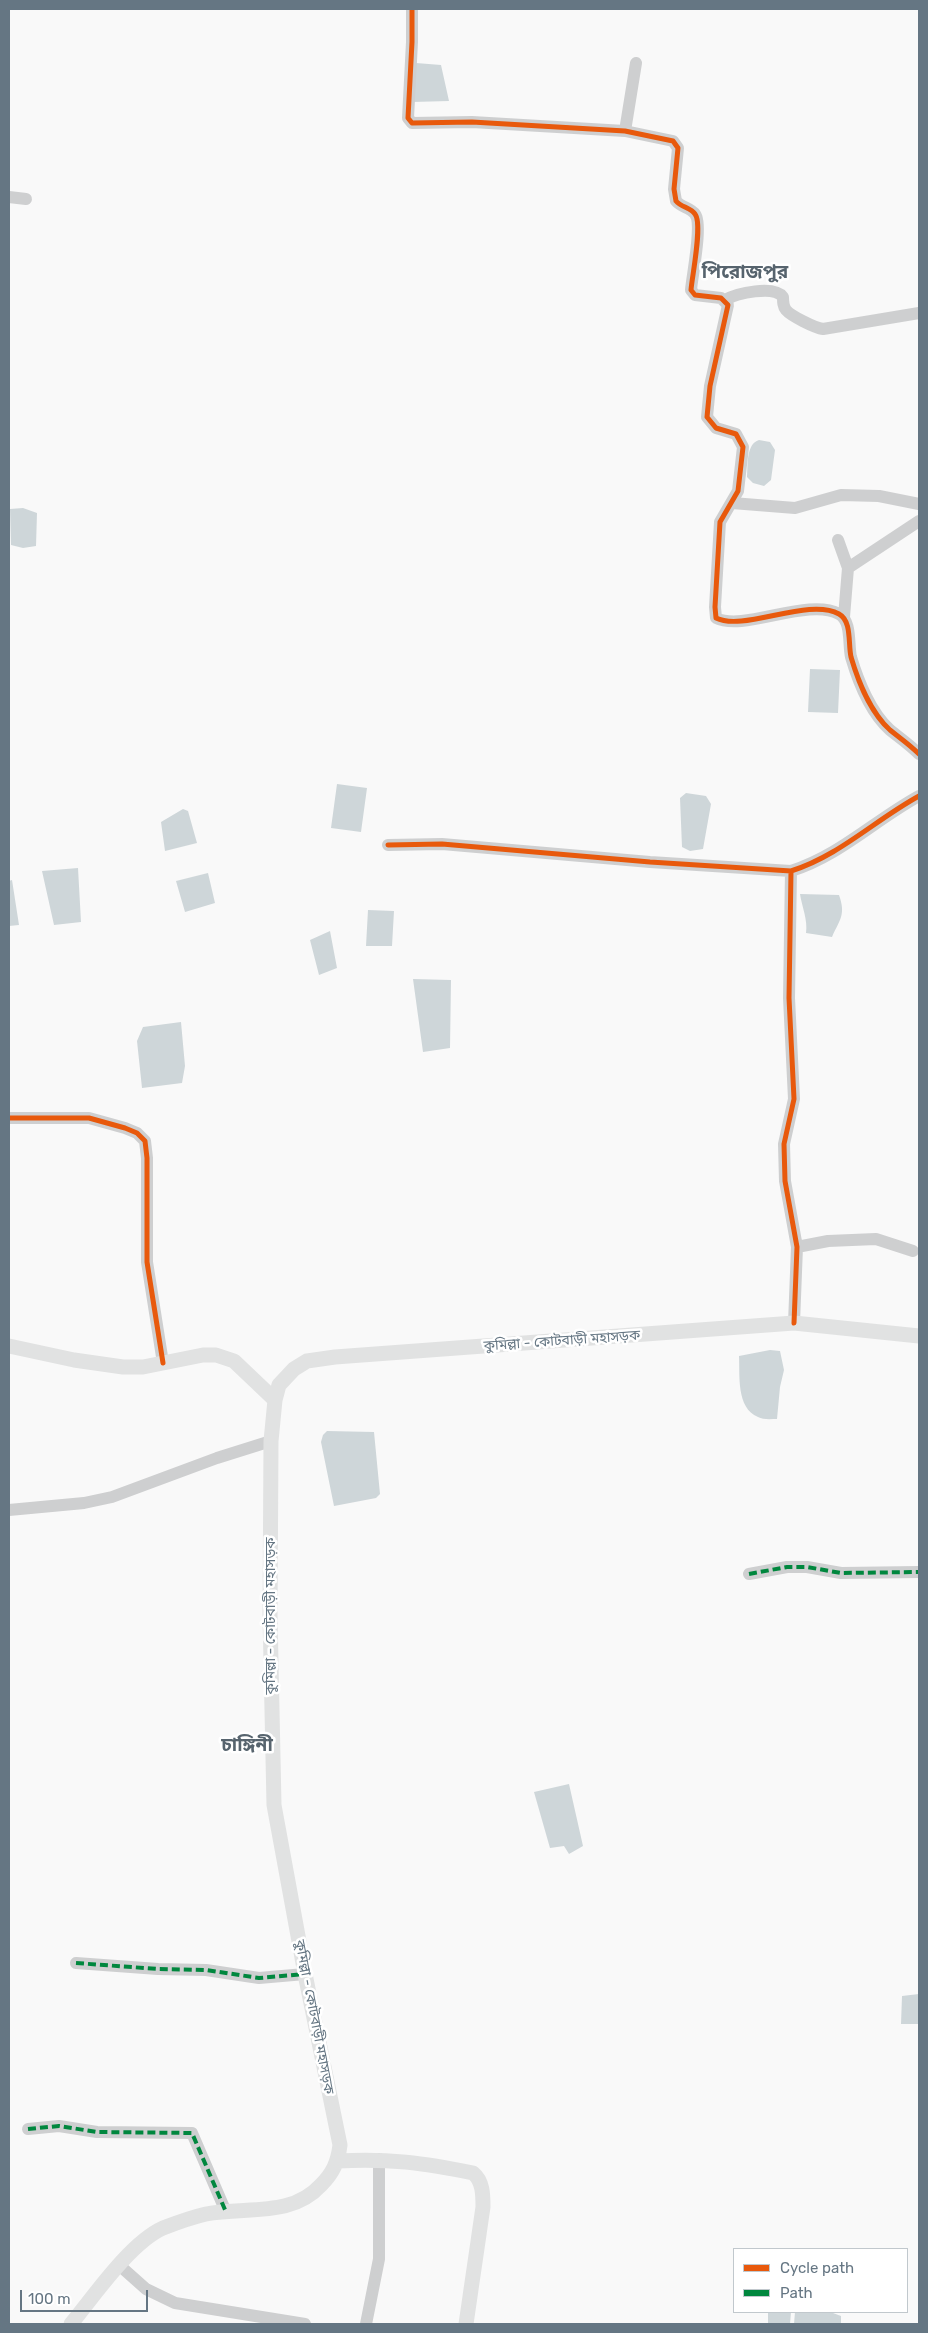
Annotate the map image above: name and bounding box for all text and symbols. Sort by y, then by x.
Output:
district label: পিরোজপুর [702,262,788,284]
street label: কুমিল্লা - কোটবাড়ী মহাসড়ক [483,1327,641,1355]
street label: কুমিল্লা - কোটবাড়ী মহাসড়ক [263,1538,279,1694]
district label: চাঙ্গিনী [221,1735,273,1757]
street label: কুমিল্লা - কোটবাড়ী মহাসড়ক [291,1938,337,2096]
legend [733,2248,908,2313]
text: Cycle path [780,2259,854,2277]
scale bar [22,2280,150,2312]
text: Path [780,2284,813,2302]
text: 100 m [28,2290,70,2308]

